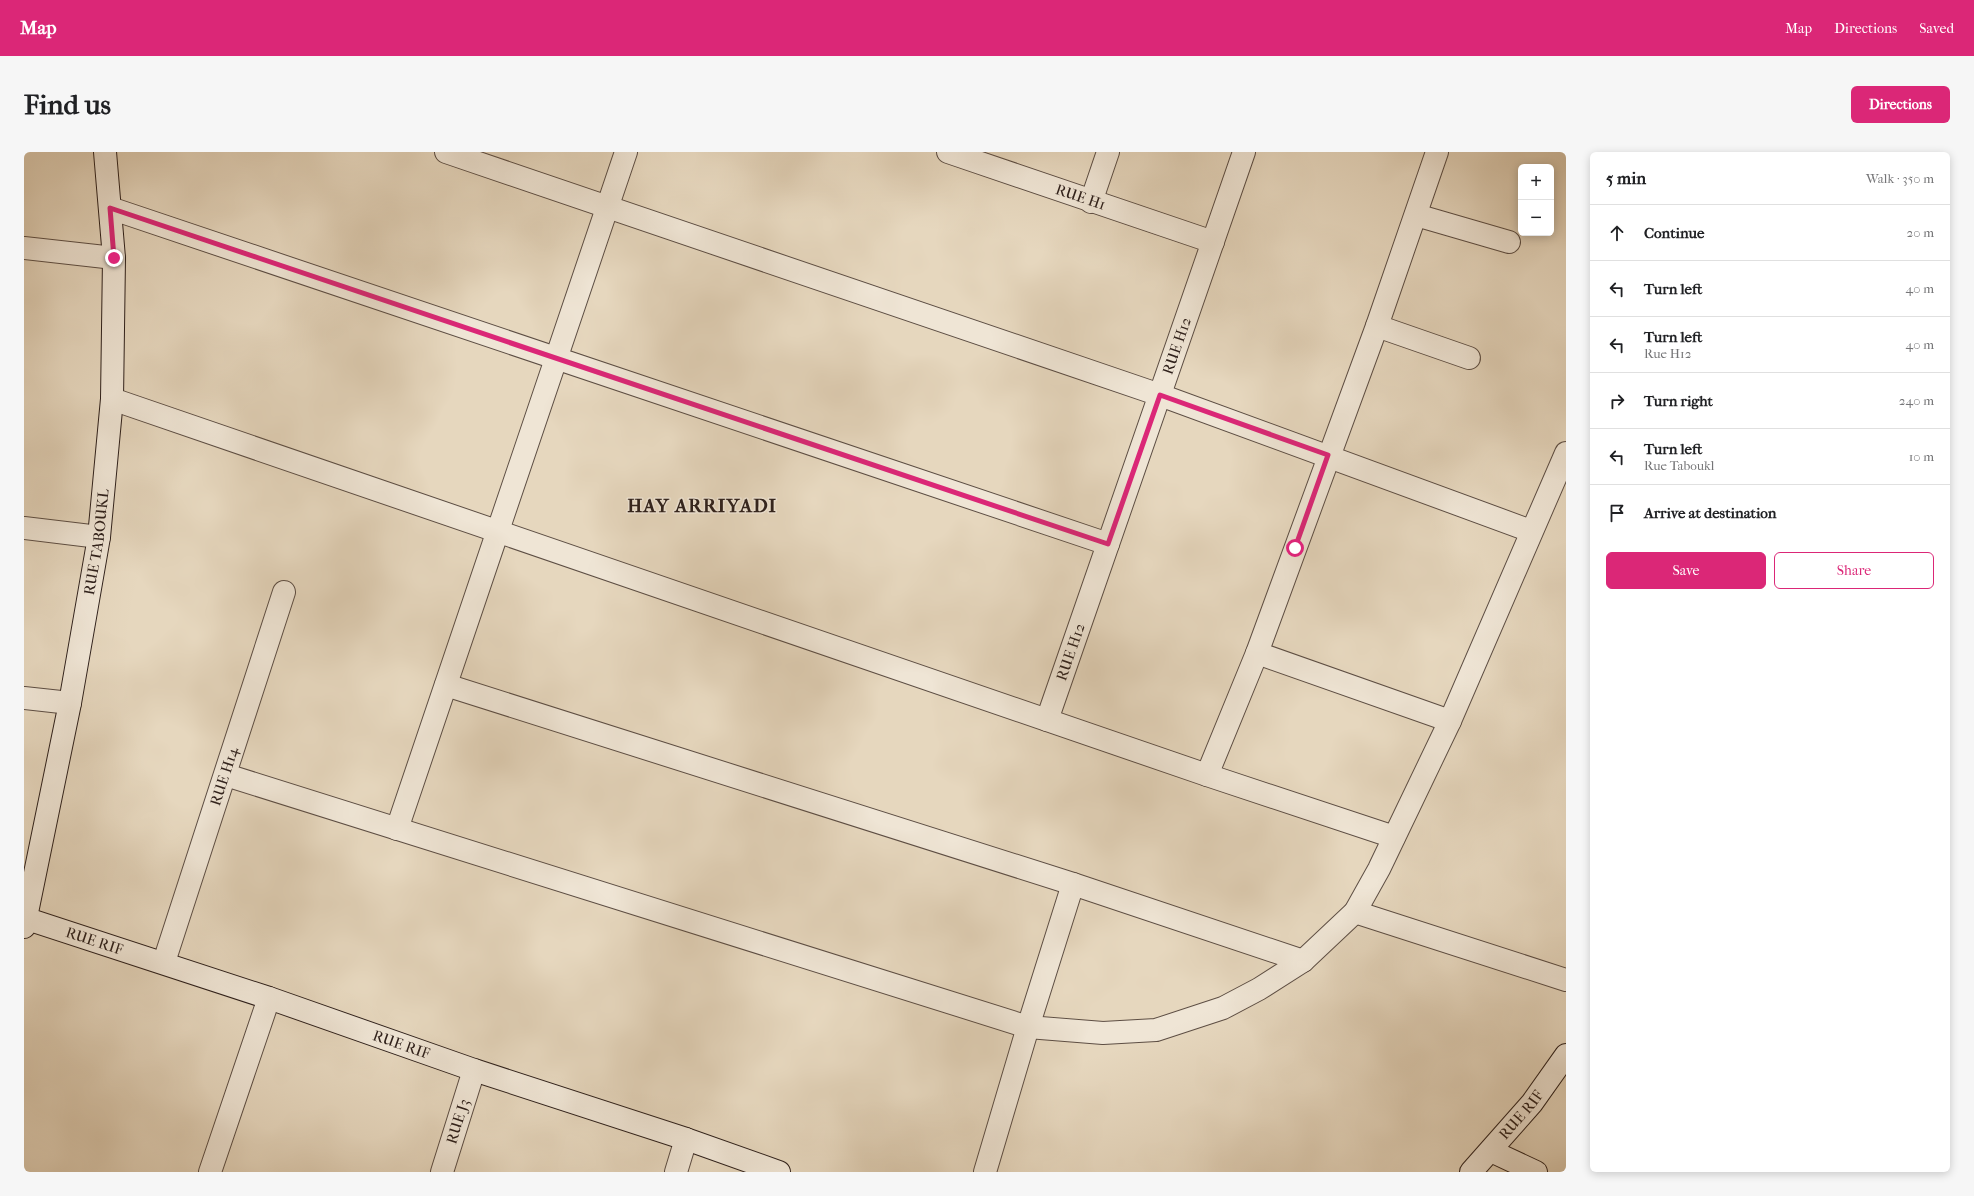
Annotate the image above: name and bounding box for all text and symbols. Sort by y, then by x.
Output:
text: Map [20,17,56,39]
text: Map [1785,20,1812,37]
text: Directions [1834,20,1897,37]
text: Saved [1919,20,1954,37]
button: Directions [1851,86,1950,123]
text: Find us [24,88,111,121]
map controls [1518,164,1554,236]
button: + [1518,164,1554,200]
text: 5 min [1606,168,1646,188]
text: Walk · 350 m [1866,171,1934,186]
street label: RUE H1 [1053,180,1108,214]
button: − [1518,200,1554,236]
icon: ahead [1606,222,1628,244]
text: Continue [1644,224,1704,242]
text: 20 m [1907,225,1934,240]
route end [105,249,123,267]
icon: left [1606,278,1628,300]
text: Turn left [1644,280,1702,298]
text: 40 m [1906,281,1934,296]
street label: RUE H12 [1159,315,1195,377]
text: Turn left [1644,328,1702,346]
icon: left [1606,334,1628,356]
text: 40 m [1906,337,1934,352]
text: Rue H12 [1644,346,1691,361]
icon: right [1606,390,1628,412]
text: Turn right [1644,392,1713,410]
text: 240 m [1899,393,1934,408]
text: Turn left [1644,440,1702,458]
icon: left [1606,446,1628,468]
text: 10 m [1909,449,1934,464]
text: Rue Taboukl [1644,458,1714,473]
street label: RUE TABOUKL [80,488,112,596]
district label: HAY ARRIYADI [627,495,777,517]
icon: arrive [1606,502,1628,524]
text: Arrive at destination [1644,504,1776,522]
route start [1286,539,1304,557]
button: Save [1606,552,1766,589]
button: Share [1774,552,1934,589]
street label: RUE H12 [1052,621,1089,683]
street label: RUE H14 [206,744,242,808]
street label: RUE RIF [63,923,125,959]
street label: RUE RIF [370,1026,432,1063]
street label: RUE RIF [1495,1087,1547,1143]
street label: RUE J3 [442,1097,473,1146]

